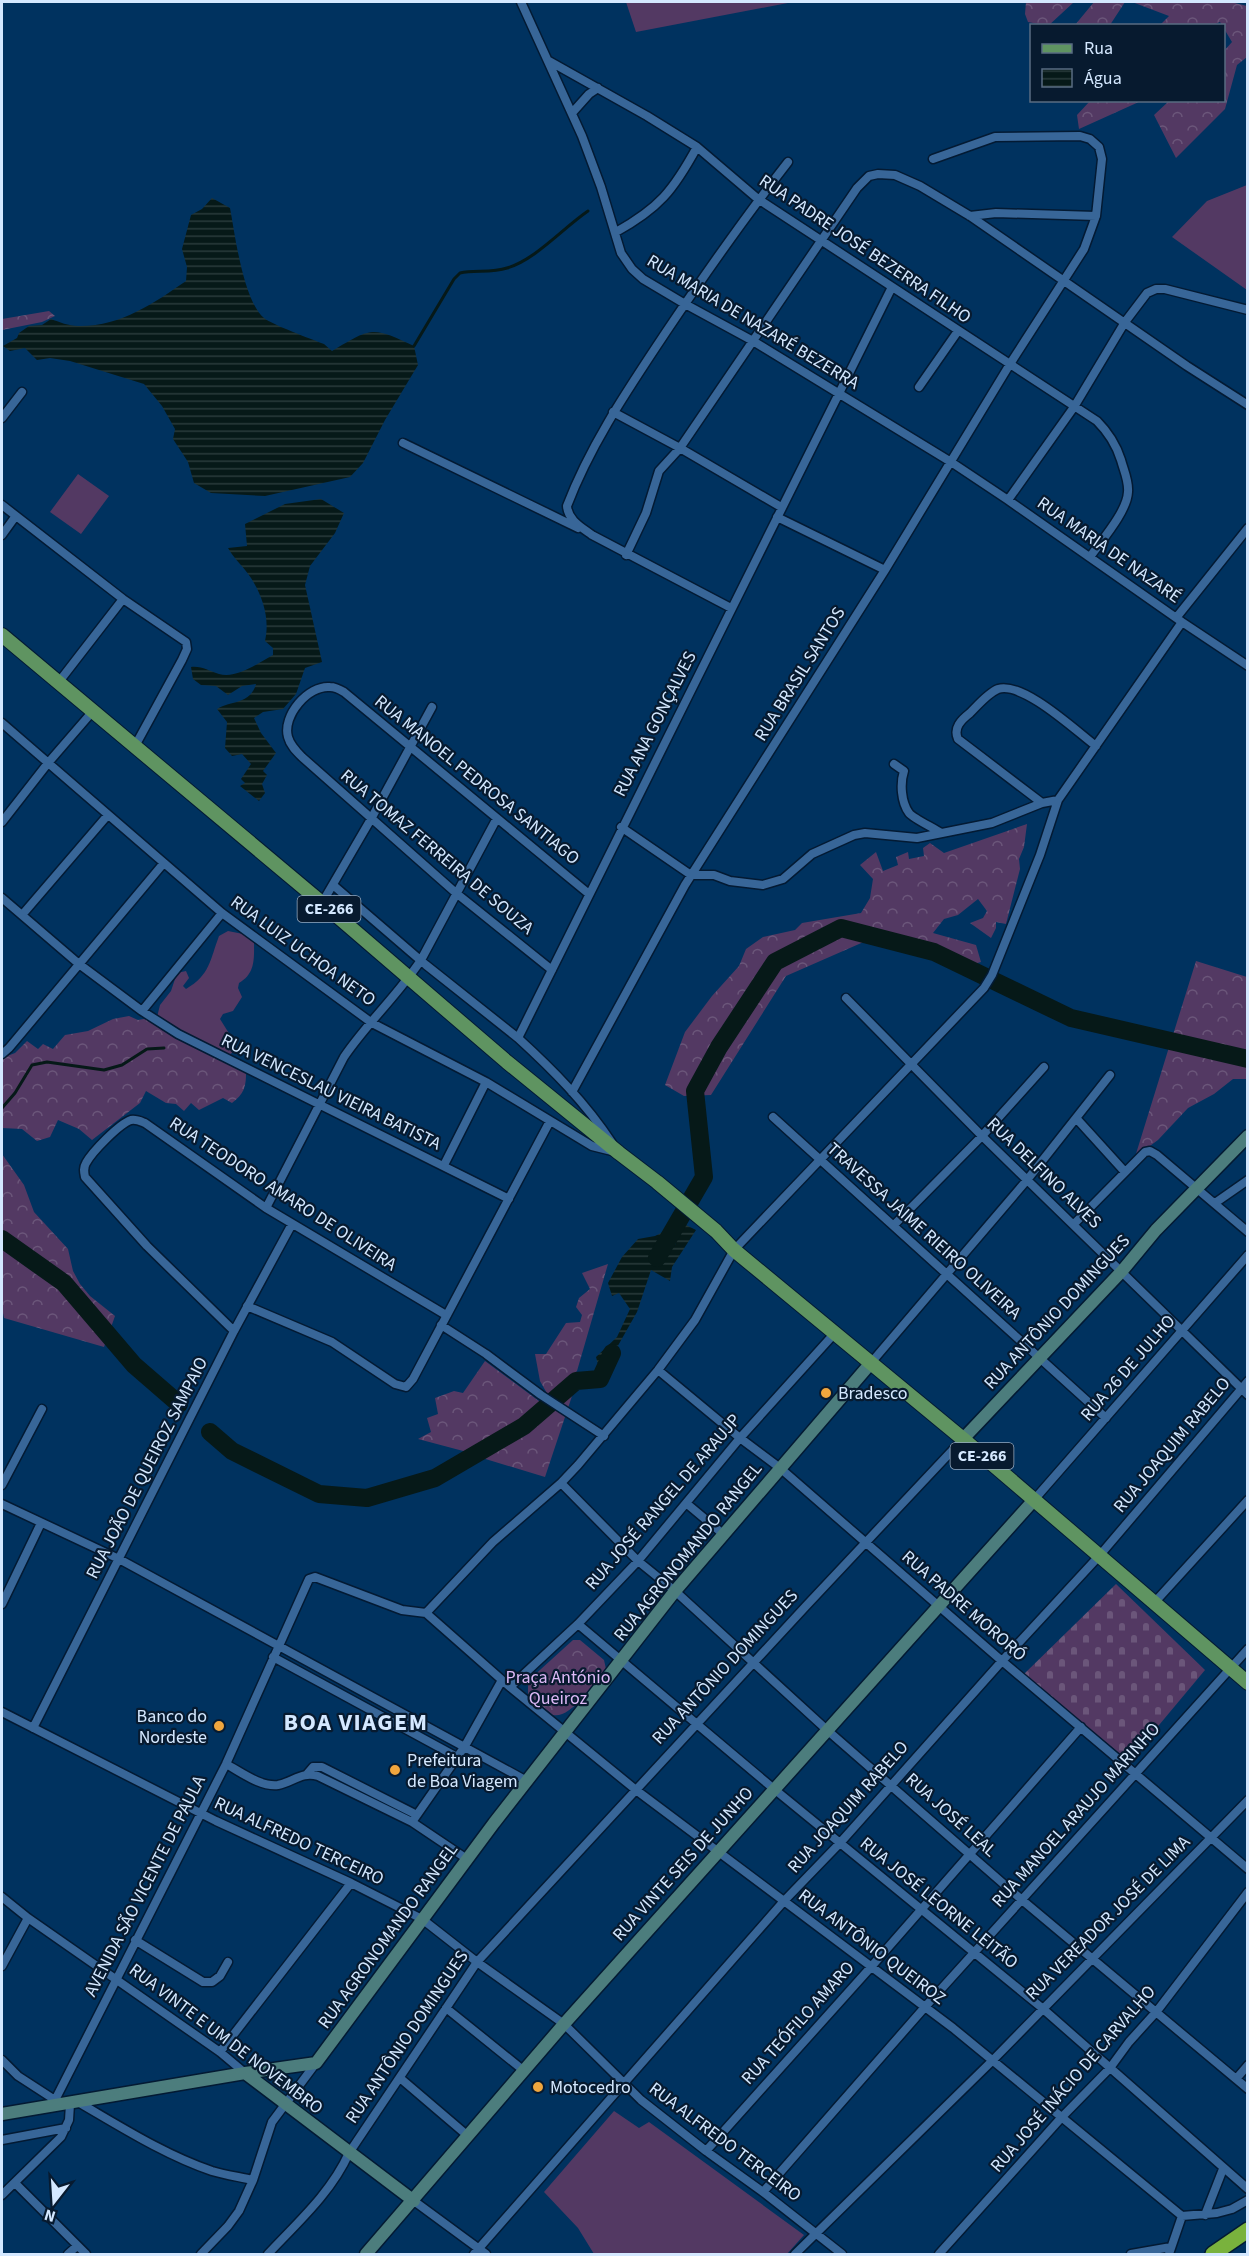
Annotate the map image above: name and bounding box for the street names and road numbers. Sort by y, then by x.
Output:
street label: RUA PADRE JOSÉ BEZERRA FILHO [754,169,976,330]
street label: RUA MARIA DE NAZARÉ BEZERRA [642,249,864,396]
street label: RUA MARIA DE NAZARÉ [1032,491,1186,609]
street label: RUA BRASIL SANTOS [749,602,851,746]
street label: RUA ANA GONÇALVES [607,647,703,801]
street label: RUA MANOEL PEDROSA SANTIAGO [369,689,585,871]
street label: RUA TOMAZ FERREIRA DE SOUZA [335,764,539,941]
street label: RUA LUIZ UCHOA NETO [225,890,381,1012]
road number: CE-266 [298,896,360,922]
street label: RUA VENCESLAU VIEIRA BATISTA [217,1028,445,1156]
street label: RUA TEODORO AMARO DE OLIVEIRA [165,1111,402,1277]
street label: RUA DELFINO ALVES [981,1112,1107,1234]
street label: TRAVESSA JAIME RIEIRO OLIVEIRA [821,1137,1027,1325]
street label: RUA ANTÔNIO DOMINGUES [978,1229,1136,1395]
street label: RUA 26 DE JULHO [1075,1309,1181,1426]
street label: RUA JOÃO DE QUEIROZ SAMPAIO [80,1353,214,1583]
street label: RUA JOAQUIM RABELO [1108,1372,1236,1518]
street label: RUA JOSÉ RANGEL DE ARAUJP [579,1409,747,1595]
road number: CE-266 [950,1443,1014,1469]
street label: RUA AGRONOMANDO RANGEL [608,1457,768,1647]
street label: RUA PADRE MORORÓ [896,1545,1032,1667]
street label: RUA ANTÔNIO DOMINGUES [646,1584,804,1750]
street label: RUA MANOEL ARAUJO MARINHO [986,1717,1166,1913]
street label: RUA JOAQUIM RABELO [782,1735,914,1879]
street label: RUA JOSÉ LEAL [900,1767,1002,1863]
street label: AVENIDA SÃO VICENTE DE PAULA [78,1771,212,2001]
street label: RUA VINTE SEIS DE JUNHO [607,1781,759,1947]
street label: RUA ALFREDO TERCEIRO [210,1791,388,1891]
street label: RUA VEREADOR JOSÉ DE LIMA [1020,1830,1196,2006]
street label: RUA JOSÉ LEORNE LEITÃO [855,1831,1023,1975]
street label: RUA AGRONOMANDO RANGEL [312,1838,464,2034]
street label: RUA ANTÔNIO QUEIROZ [793,1883,951,2011]
street label: RUA ANTÔNIO DOMINGUES [340,1946,474,2128]
street label: RUA TEÓFILO AMARO [736,1956,860,2090]
street label: RUA VINTE E UM DE NOVEMBRO [124,1958,328,2120]
street label: RUA JOSÉ INÁCIO DE CARVALHO [985,1980,1161,2178]
street label: RUA ALFREDO TERCEIRO [644,2076,806,2208]

